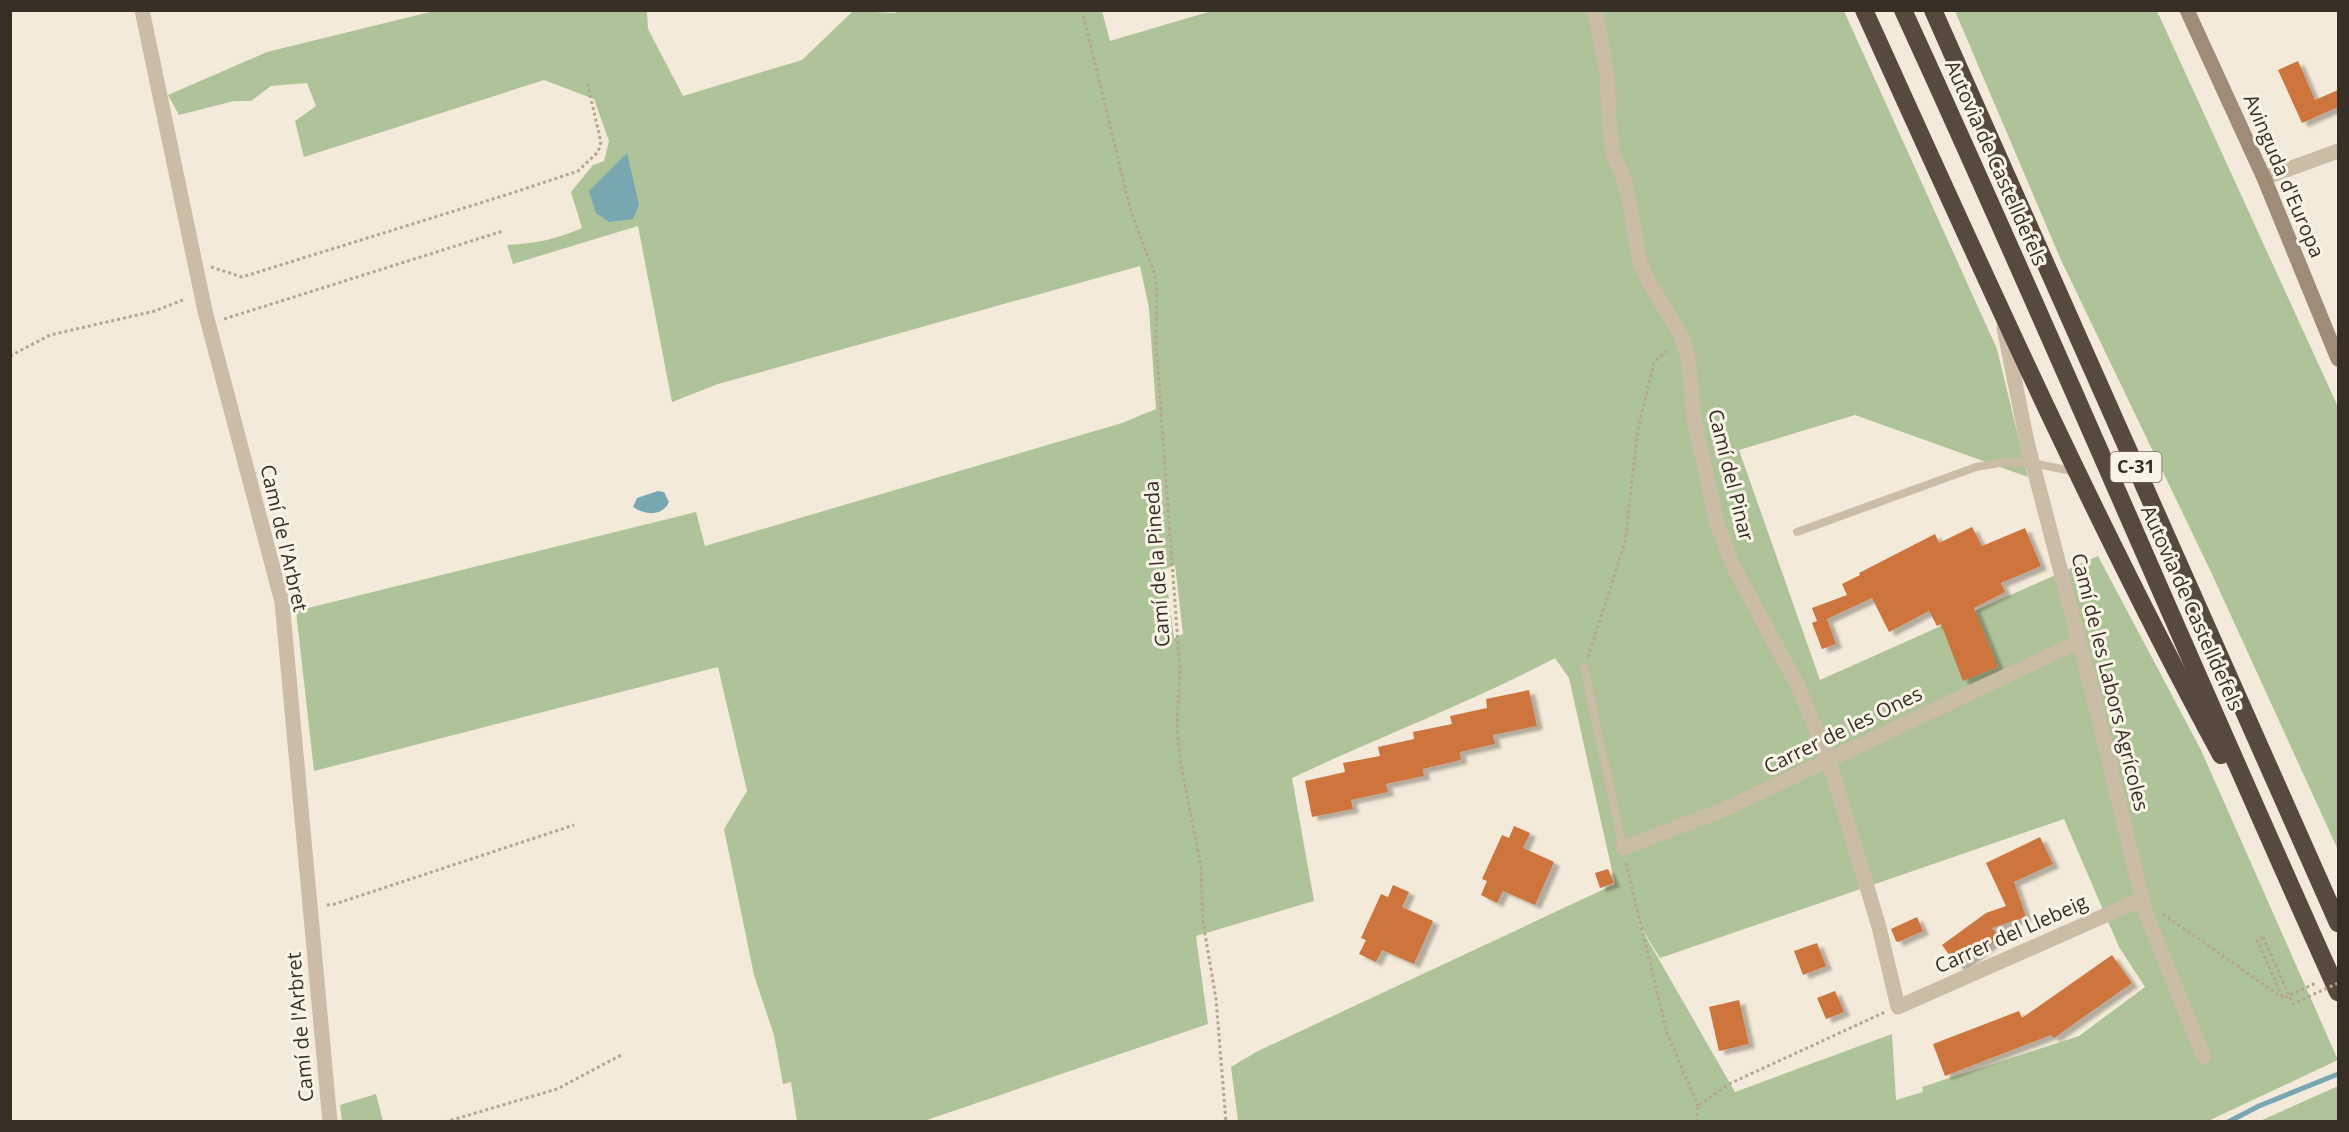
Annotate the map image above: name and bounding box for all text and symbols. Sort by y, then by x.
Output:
street label: Autovia de Castelldefels [1939,56,2054,270]
street label: Avinguda d'Europa [2238,90,2331,262]
street label: Camí del Pinar [1702,406,1761,544]
road number: C-31 [2110,452,2162,482]
street label: Camí de l'Arbret [254,462,315,614]
street label: Camí de la Pineda [1137,480,1176,648]
street label: Autovia de Castelldefels [2135,501,2250,715]
street label: Camí de les Labors Agrícoles [2065,550,2156,814]
street label: Carrer de les Ones [1759,680,1926,780]
street label: Carrer del Llebeig [1930,888,2092,979]
street label: Camí de l'Arbret [280,951,319,1103]

